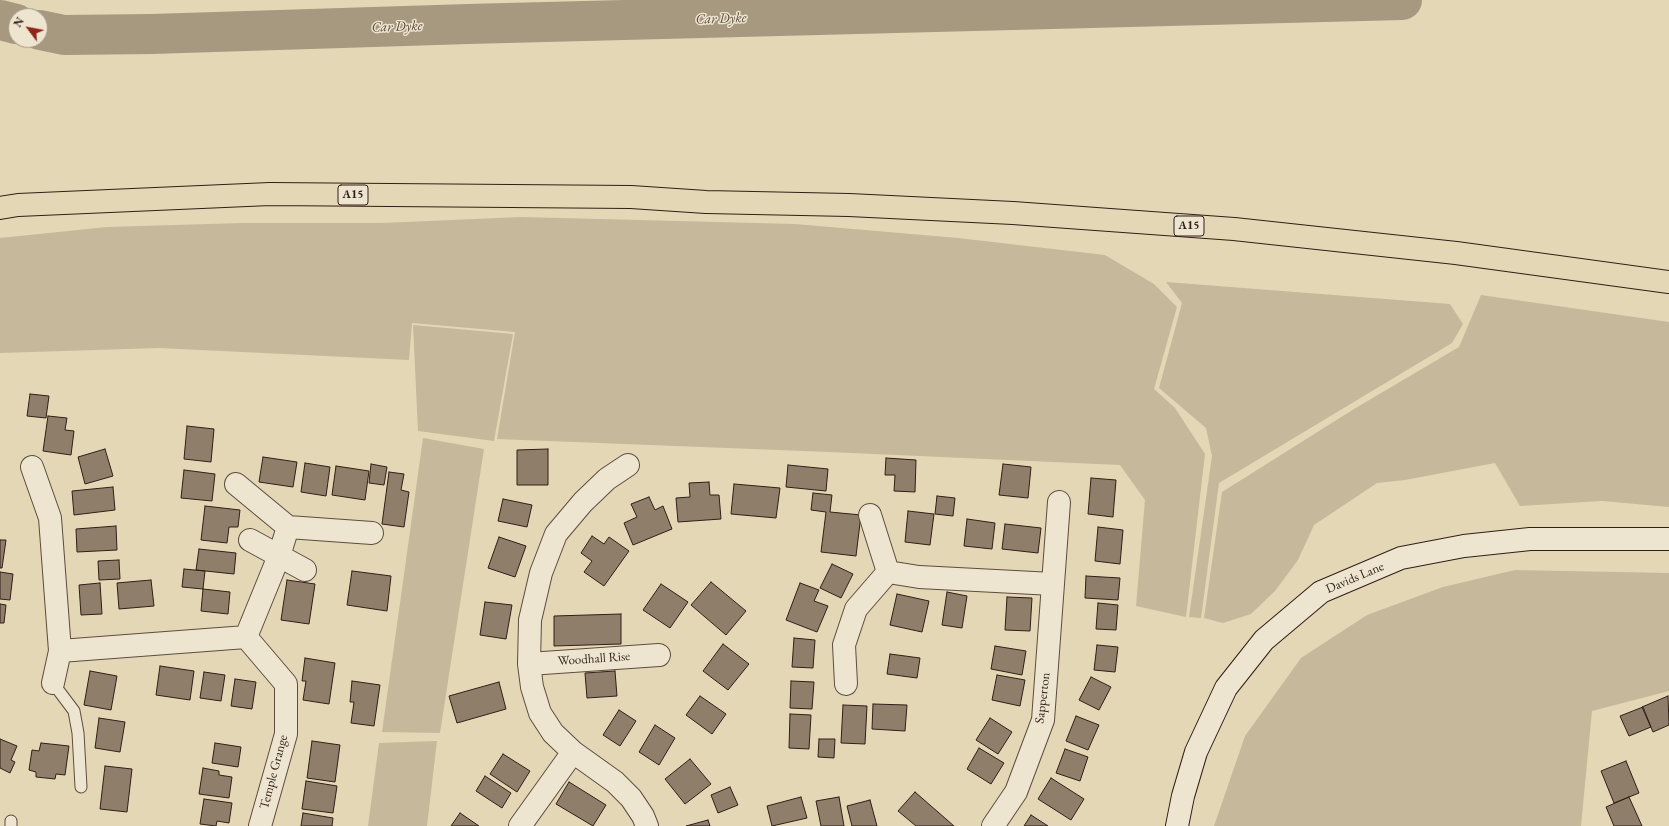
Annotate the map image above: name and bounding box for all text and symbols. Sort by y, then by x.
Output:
north arrow [8,8,48,48]
water label: Car Dyke [695,10,747,28]
text: N [10,15,27,30]
water label: Car Dyke [371,18,423,36]
road number: A15 [338,185,368,205]
road number: A15 [1174,216,1204,236]
street label: Davids Lane [1324,559,1386,597]
street label: Woodhall Rise [557,649,631,669]
street label: Sapperton [1032,671,1054,725]
street label: Temple Grange [257,733,291,811]

